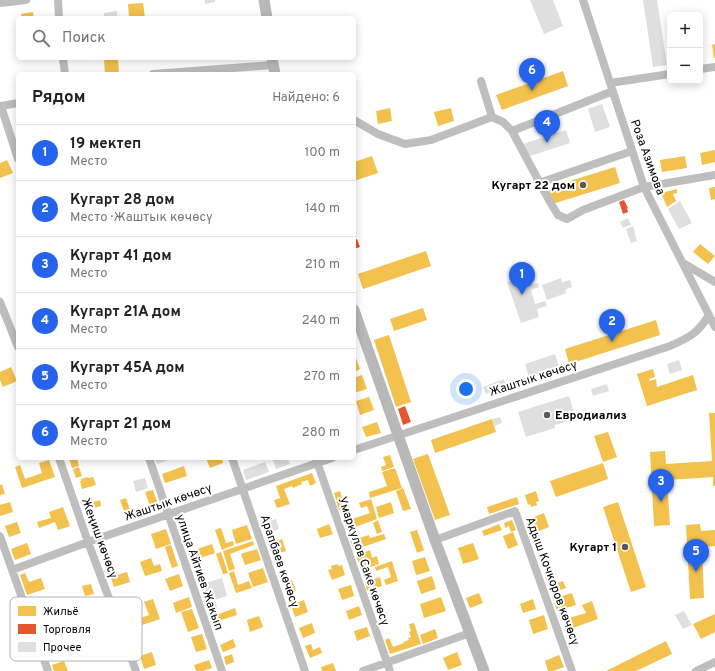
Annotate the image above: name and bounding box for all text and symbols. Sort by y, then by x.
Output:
map controls [667,12,703,84]
button: + [667,12,703,48]
search box [16,16,356,60]
icon: search [30,27,52,49]
text: Поиск [62,29,106,48]
button: − [667,48,703,84]
pin: 6 [519,58,545,91]
text: Рядом [32,87,85,109]
text: Найдено: 6 [272,90,340,106]
pin: 4 [534,110,560,143]
street label: Роза Азимова [626,117,668,197]
text: 19 мектеп [70,135,141,154]
text: 1 [42,145,48,161]
text: 100 m [304,145,340,161]
text: Место [70,154,107,170]
place label: Кугарт 22 дом [492,178,575,194]
marker: Кугарт 22 дом [578,180,588,190]
text: Кугарт 28 дом [70,191,175,210]
text: 2 [41,201,49,217]
text: 140 m [305,201,340,217]
text: Место · Жаштык көчөсү [70,210,213,226]
text: Кугарт 41 дом [70,247,172,266]
text: 3 [41,257,49,273]
text: 210 m [305,257,340,273]
pin: 1 [509,262,535,295]
text: Место [70,266,107,282]
text: Кугарт 21А дом [70,303,181,322]
pin: 2 [599,309,625,342]
text: 4 [41,313,49,329]
text: 240 m [302,313,340,329]
text: Место [70,322,107,338]
street label: Жаштык көчөсү [487,357,579,401]
text: Кугарт 45А дом [70,359,185,378]
text: 5 [41,369,49,385]
text: 270 m [303,369,340,385]
text: Место [70,378,107,394]
your location [456,379,476,399]
place label: Евродиализ [555,408,627,424]
marker: Евродиализ [542,410,552,420]
text: Кугарт 21 дом [70,415,171,434]
text: 6 [41,425,49,441]
text: 280 m [302,425,340,441]
text: Место [70,434,107,450]
pin: 3 [648,469,674,502]
street label: Жаштык көчөсү [122,480,214,525]
street label: Умаркулов Саке көчөсү [333,495,393,628]
street label: Жеңиш көчөсү [77,496,121,581]
street label: улица Айтиев Жакып [172,512,226,633]
street label: Арапбаев көчөсү [256,513,302,610]
street label: Адыш Кочкоров көчөсү [521,515,583,648]
pin: 5 [683,539,709,572]
place label: Кугарт 1 [570,540,617,556]
marker: Кугарт 1 [620,542,630,552]
legend [10,597,142,661]
text: Жильё [43,605,79,619]
text: Торговля [43,623,91,637]
text: Прочее [43,641,81,655]

